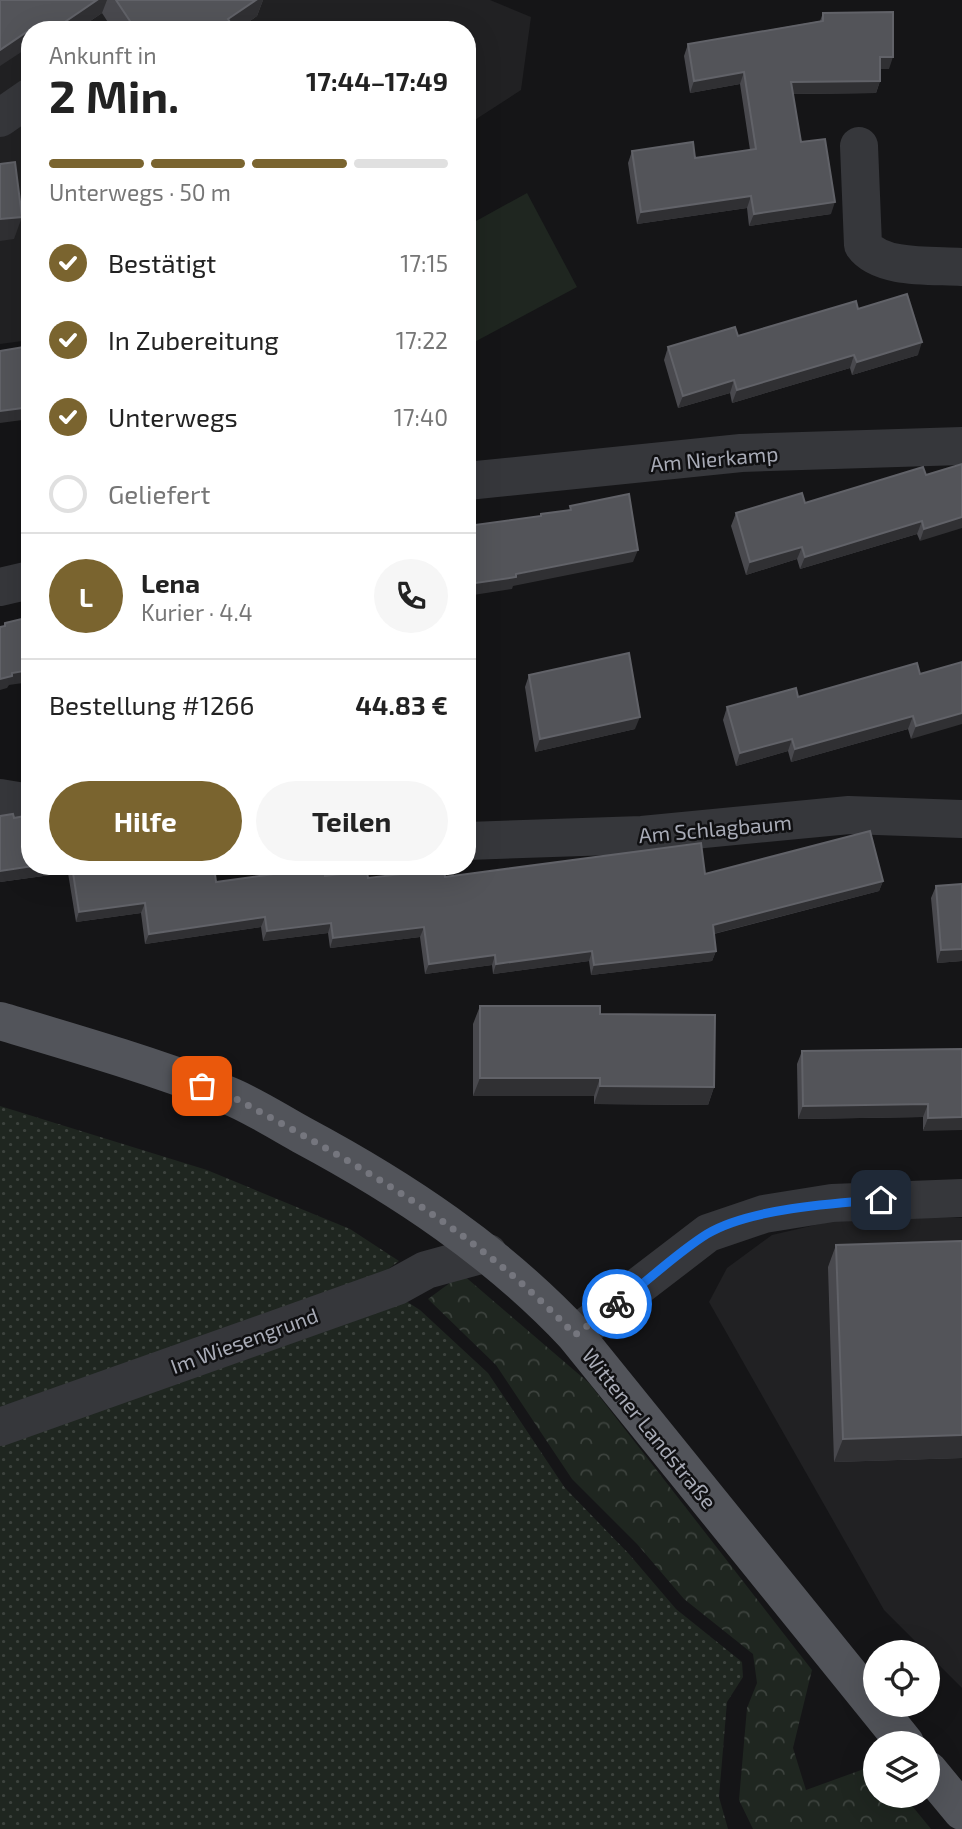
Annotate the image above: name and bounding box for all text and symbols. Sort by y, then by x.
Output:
text: Ankunft in [49,41,157,69]
text: 17:44–17:49 [306,65,448,96]
text: 2 Min. [49,67,179,122]
text: Unterwegs · 50 m [49,178,231,206]
icon: check [49,244,87,282]
text: Bestätigt [108,247,216,278]
text: 17:15 [400,249,448,277]
icon: check [49,321,87,359]
text: In Zubereitung [108,324,279,355]
text: 17:22 [396,326,448,354]
icon: check [49,398,87,436]
text: Unterwegs [108,401,238,432]
text: 17:40 [394,403,448,431]
street label: Am Nierkamp [649,440,779,476]
text: Geliefert [108,478,210,509]
button: phone [374,559,448,633]
text: Lena [141,567,200,598]
text: L [79,581,93,612]
text: Kurier · 4.4 [141,598,253,626]
text: Bestellung #1266 [49,689,254,720]
text: 44.83 € [355,689,448,720]
button: Hilfe [49,781,242,861]
button: Teilen [256,781,448,861]
street label: Am Schlagbaum [637,809,793,847]
pin [172,1056,232,1116]
icon: bag [183,1067,221,1105]
pin [851,1170,911,1230]
icon: home [862,1181,900,1219]
courier [582,1269,652,1339]
icon: bike [598,1285,636,1323]
street label: Im Wiesengrund [167,1302,321,1378]
street label: Wittener Landstraße [578,1343,722,1513]
map controls [863,1640,940,1808]
button: locate [863,1640,940,1717]
button: layers [863,1731,940,1808]

